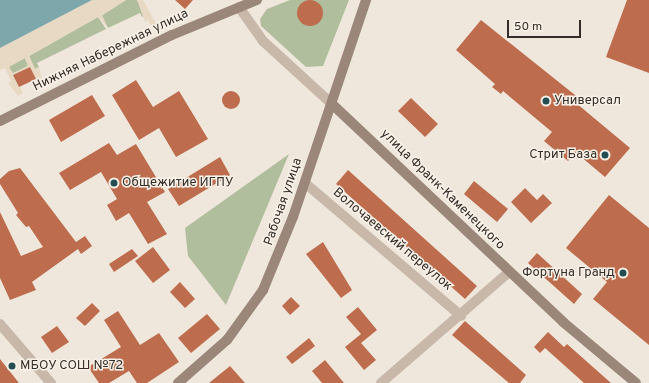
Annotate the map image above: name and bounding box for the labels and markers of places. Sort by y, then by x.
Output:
place label: Универсал [554,93,621,109]
marker: Универсал [541,96,551,106]
place label: Стрит База [529,147,597,163]
marker: Стрит База [600,150,610,160]
place label: Общежитие ИГПУ [122,175,234,191]
marker: Общежитие ИГПУ [109,178,119,188]
place label: Фортуна Гранд [522,265,615,281]
marker: Фортуна Гранд [618,268,628,278]
place label: МБОУ СОШ №72 [20,358,124,374]
marker: МБОУ СОШ №72 [7,361,17,371]

